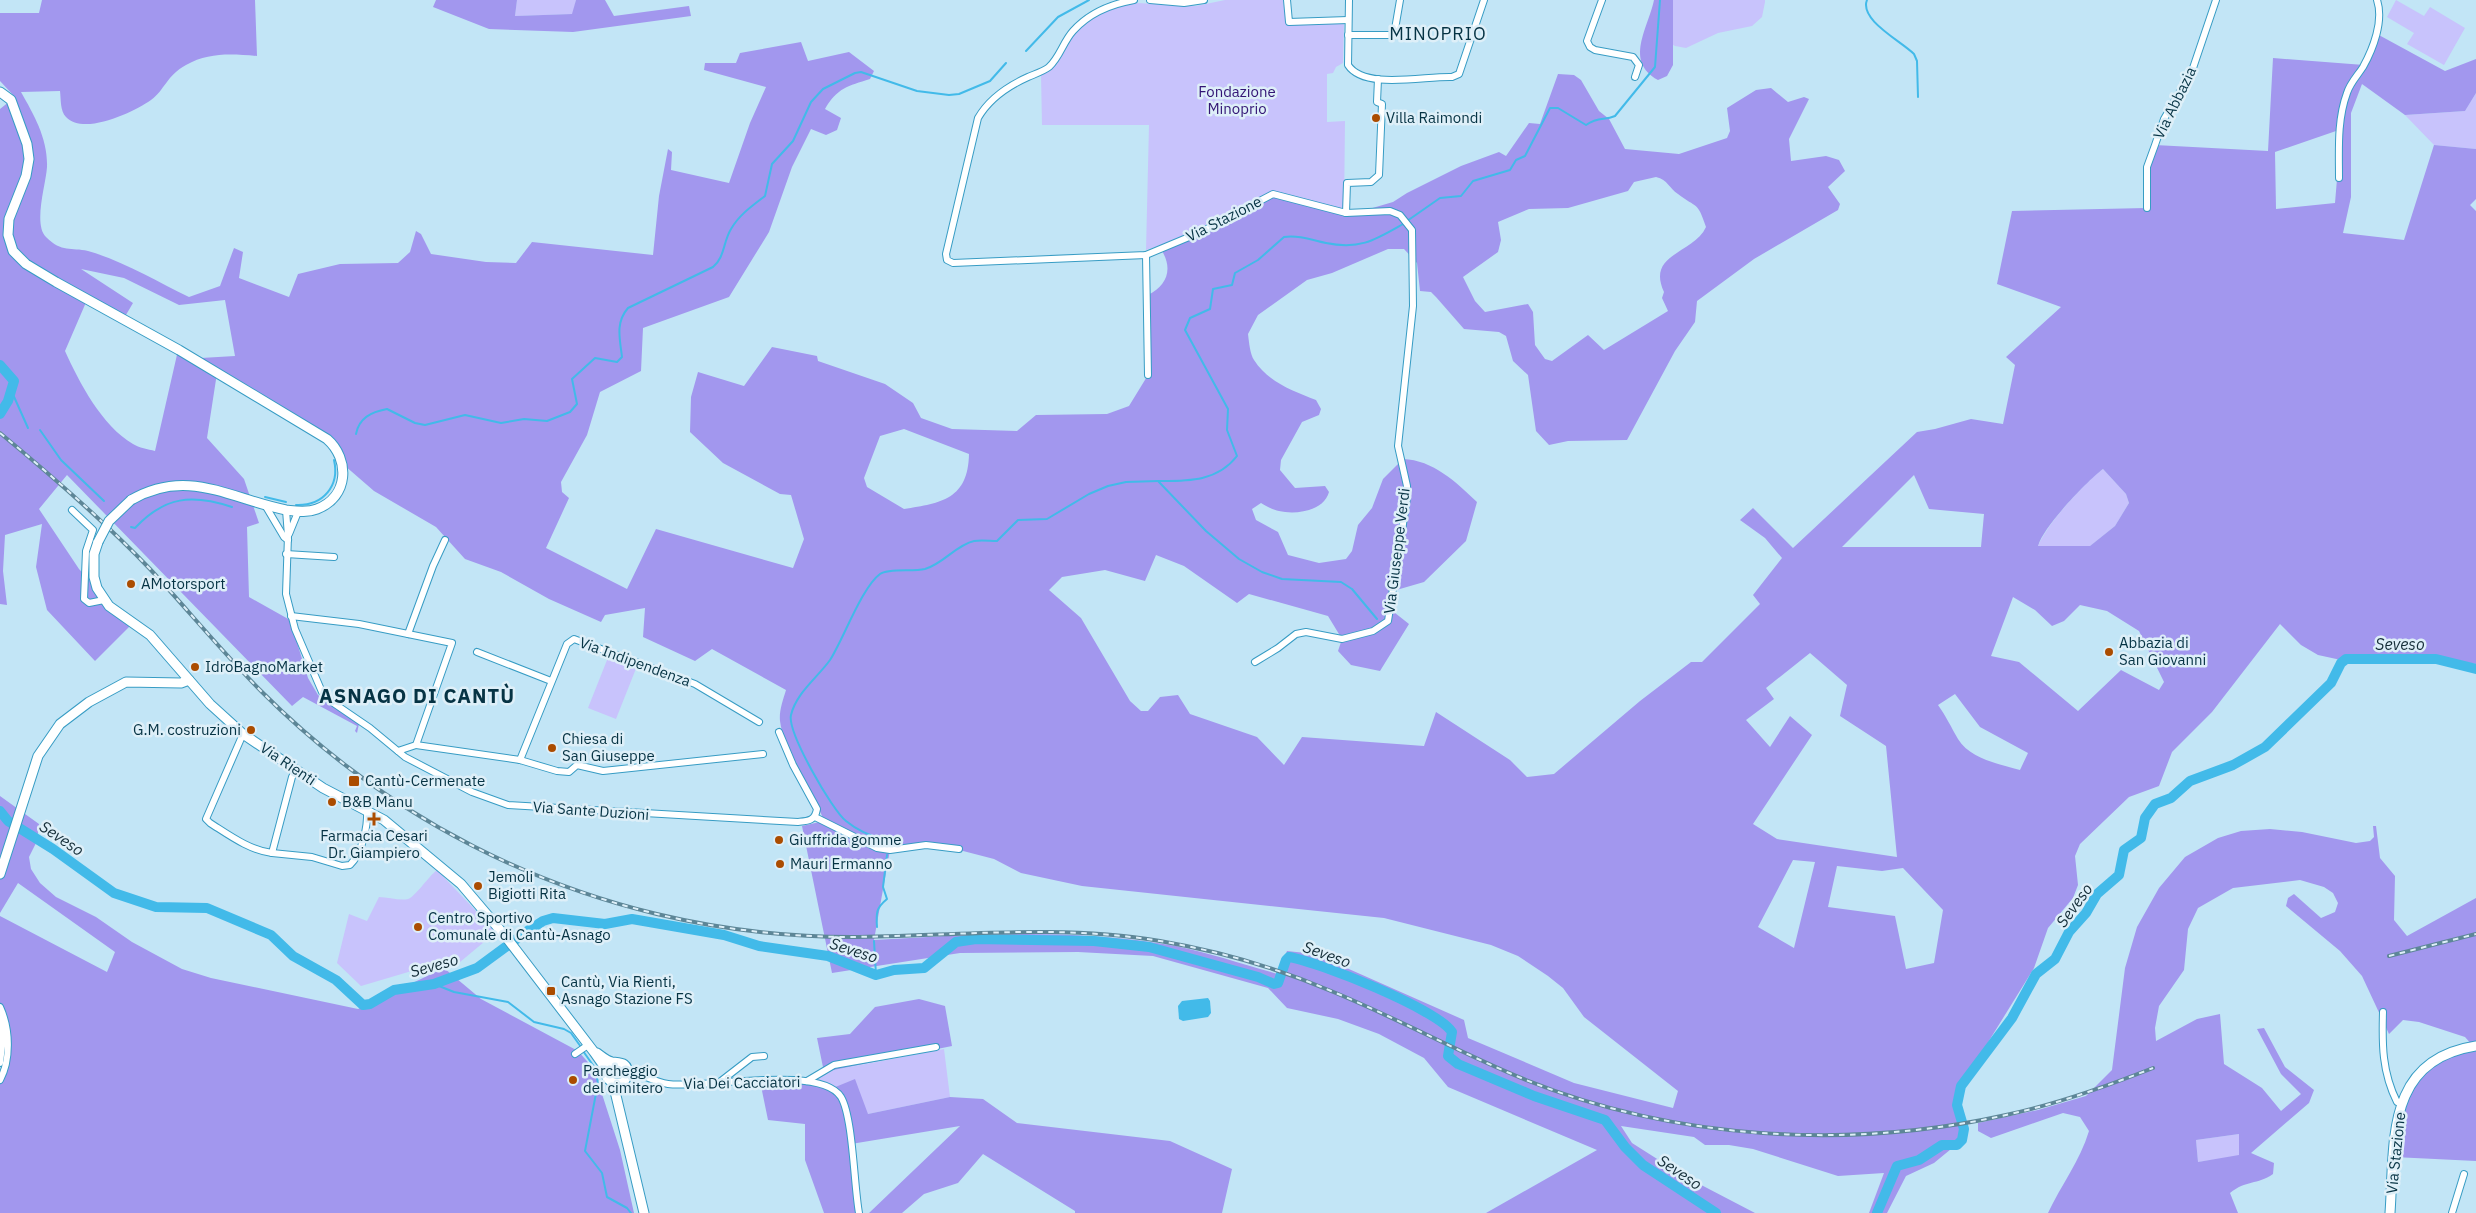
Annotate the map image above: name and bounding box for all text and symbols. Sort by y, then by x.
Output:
district label: MINOPRIO [1389,22,1487,45]
street label: Via Abbazia [2149,63,2200,142]
park label: Fondazione Minoprio [1198,82,1276,118]
place label: Villa Raimondi [1386,108,1482,127]
marker: Villa Raimondi [1370,112,1382,124]
street label: Via Stazione [1183,191,1265,246]
street label: Via Giuseppe Verdi [1379,487,1414,615]
place label: AMotorsport [141,574,226,593]
marker: AMotorsport [125,578,137,590]
street label: Via Indipendenza [577,633,694,691]
place label: Abbazia di San Giovanni [2119,633,2206,669]
water label: Seveso [2375,634,2425,654]
marker: Abbazia di San Giovanni [2103,646,2115,658]
place label: IdroBagnoMarket [205,657,323,676]
marker: IdroBagnoMarket [189,661,201,673]
district label: ASNAGO DI CANTÙ [319,682,515,709]
place label: G.M. costruzioni [133,720,241,739]
marker: G.M. costruzioni [245,724,257,736]
place label: Chiesa di San Giuseppe [562,729,655,765]
street label: Via Rienti [257,738,320,789]
marker: Chiesa di San Giuseppe [546,742,558,754]
place label: Cantù-Cermenate [365,771,485,790]
marker: Cantù-Cermenate [347,774,361,788]
place label: B&B Manu [342,792,413,811]
marker: B&B Manu [326,796,338,808]
street label: Via Sante Duzioni [532,797,650,824]
marker: Farmacia Cesari Dr. Giampiero [368,813,380,825]
water label: Seveso [36,816,88,860]
place label: Farmacia Cesari Dr. Giampiero [320,826,428,862]
place label: Giuffrida gomme [789,830,902,849]
marker: Giuffrida gomme [773,834,785,846]
place label: Mauri Ermanno [790,854,892,873]
marker: Mauri Ermanno [774,858,786,870]
place label: Jemoli Bigiotti Rita [488,867,566,903]
water label: Seveso [2051,879,2097,931]
marker: Jemoli Bigiotti Rita [472,880,484,892]
place label: Centro Sportivo Comunale di Cantù-Asnago [428,908,611,944]
marker: Centro Sportivo Comunale di Cantù-Asnago [412,921,424,933]
water label: Seveso [827,933,881,967]
water label: Seveso [1300,936,1354,972]
water label: Seveso [407,949,461,981]
place label: Cantù, Via Rienti, Asnago Stazione FS [561,972,693,1008]
marker: Cantù, Via Rienti, Asnago Stazione FS [545,985,557,997]
place label: Parcheggio del cimitero [583,1061,663,1097]
street label: Via Dei Cacciatori [683,1072,801,1093]
marker: Parcheggio del cimitero [567,1074,579,1086]
street label: Via Stazione [2382,1111,2409,1195]
water label: Seveso [1654,1150,1706,1194]

